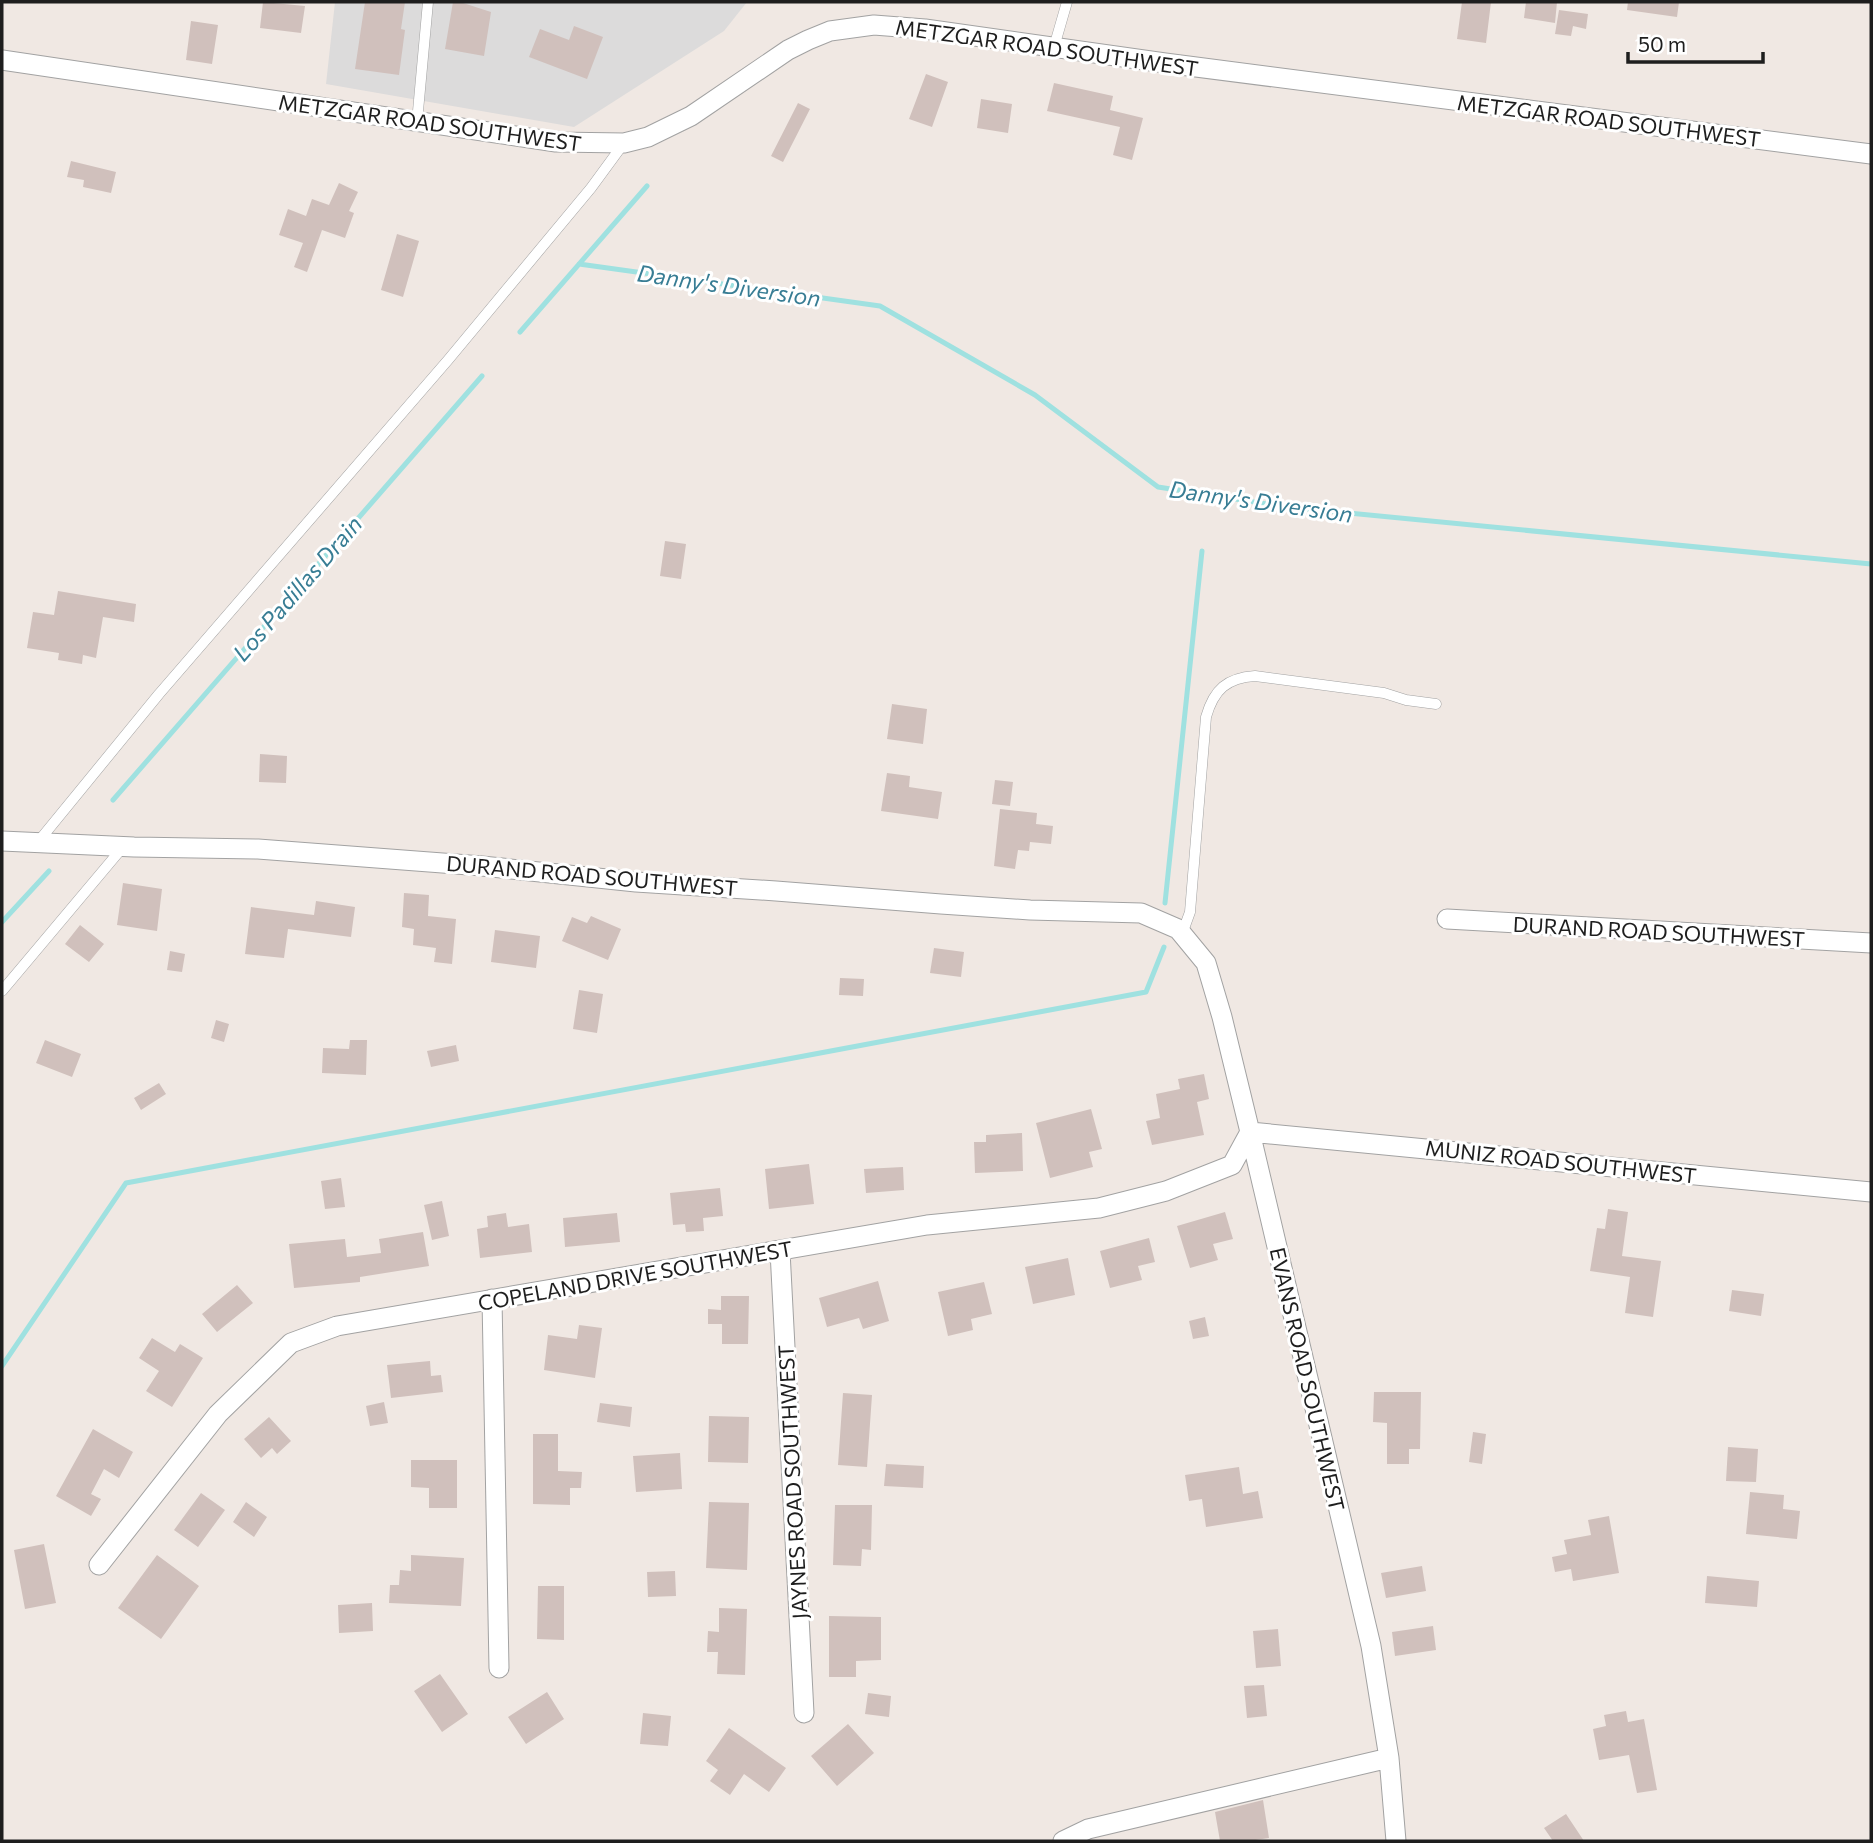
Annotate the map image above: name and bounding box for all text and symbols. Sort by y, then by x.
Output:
street label: METZGAR ROAD SOUTHWEST [894,13,1200,81]
scale bar [1628,21,1763,65]
text: 50 m [1638,31,1686,56]
street label: METZGAR ROAD SOUTHWEST [277,88,583,156]
street label: METZGAR ROAD SOUTHWEST [1456,89,1762,151]
water label: Danny's Diversion [635,258,823,312]
water label: Danny's Diversion [1167,474,1355,528]
water label: Los Padillas Drain [226,510,368,666]
street label: DURAND ROAD SOUTHWEST [445,850,739,900]
street label: DURAND ROAD SOUTHWEST [1512,911,1806,951]
street label: MUNIZ ROAD SOUTHWEST [1424,1134,1698,1188]
street label: COPELAND DRIVE SOUTHWEST [476,1235,794,1315]
street label: EVANS ROAD SOUTHWEST [1265,1245,1351,1513]
street label: JAYNES ROAD SOUTHWEST [772,1344,812,1620]

